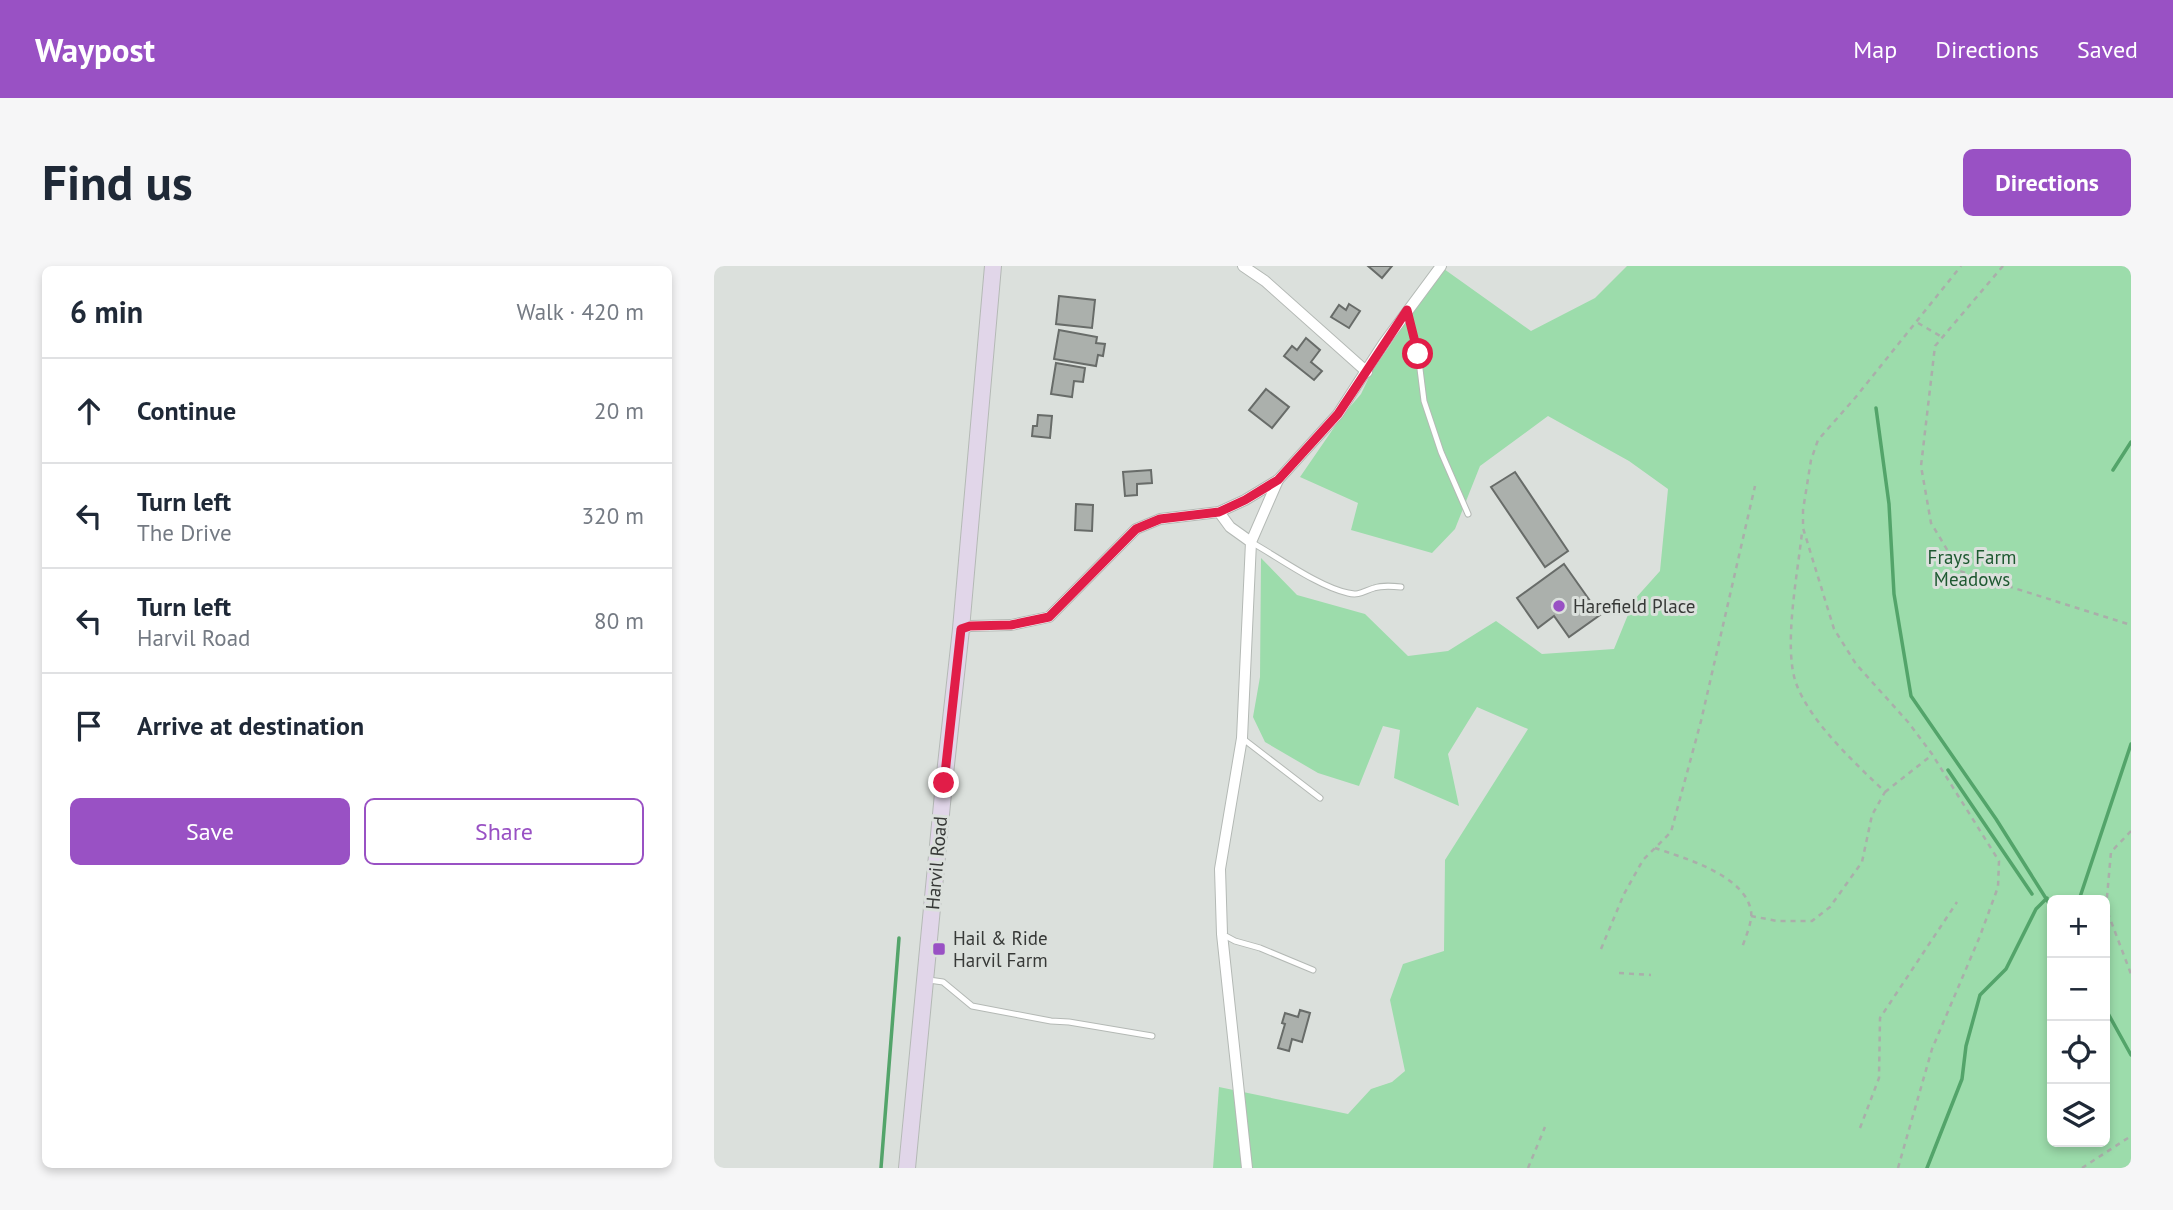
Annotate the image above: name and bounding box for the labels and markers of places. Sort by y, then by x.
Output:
place label: Harefield Place [1573,594,1695,618]
marker: Harefield Place [1551,598,1567,614]
place label: Hail & Ride Harvil Farm [953,926,1048,972]
marker: Hail & Ride Harvil Farm [931,941,947,957]

